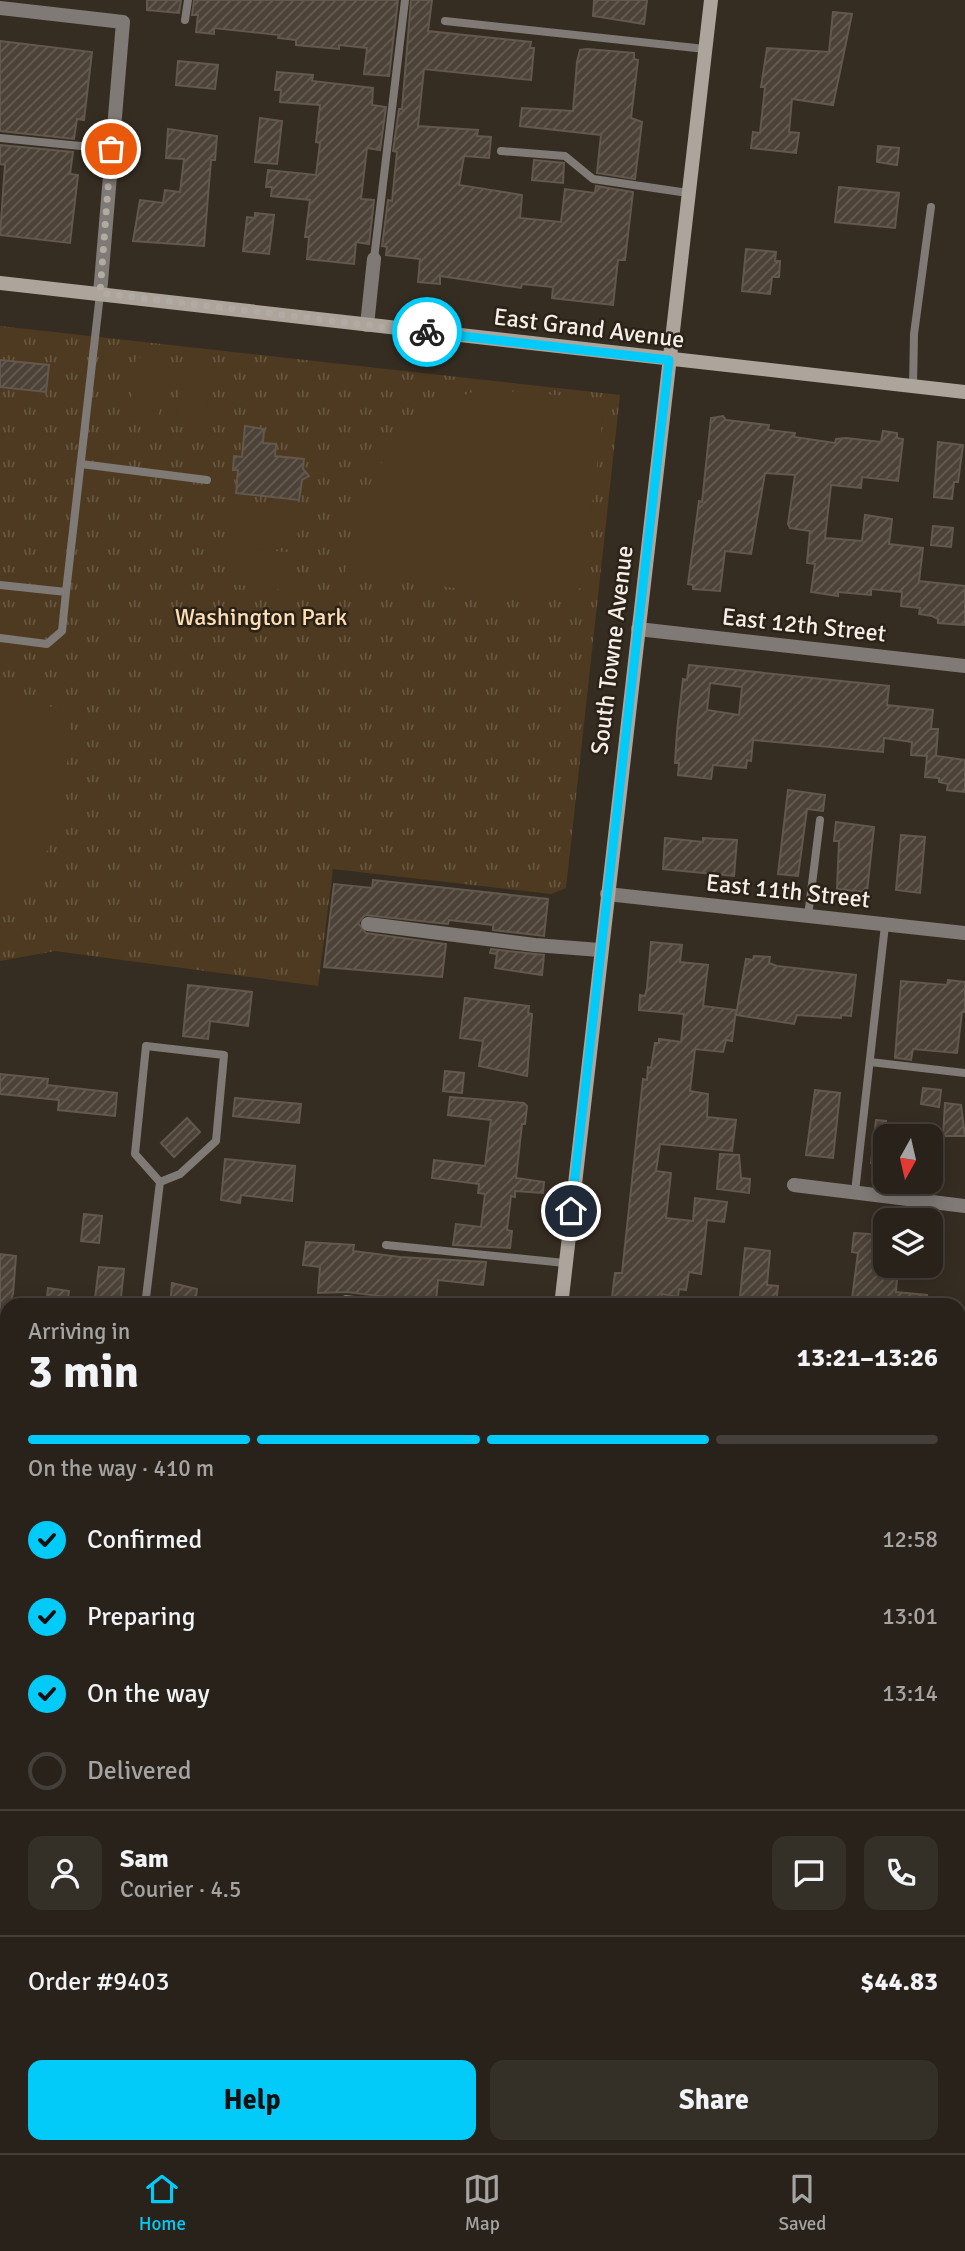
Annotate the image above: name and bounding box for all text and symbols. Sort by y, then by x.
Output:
pin [81,119,141,179]
icon: bag [92,130,130,168]
courier [392,297,462,367]
street label: East Grand Avenue [492,301,686,355]
icon: bike [408,313,446,351]
street label: South Towne Avenue [584,544,640,756]
street label: East 12th Street [720,601,888,649]
park label: Washington Park [175,602,347,632]
street label: East 11th Street [704,867,872,915]
north arrow [873,1124,943,1194]
map controls [873,1124,943,1278]
pin [541,1181,601,1241]
icon: home [552,1192,590,1230]
button: layers [873,1208,943,1278]
text: Arriving in [28,1317,130,1346]
text: 13:21–13:26 [797,1342,938,1374]
text: 3 min [28,1344,139,1400]
text: On the way · 410 m [28,1454,214,1483]
icon: check [28,1521,66,1559]
text: Confirmed [87,1524,202,1556]
text: 12:58 [882,1525,938,1554]
icon: check [28,1598,66,1636]
text: Preparing [87,1601,195,1633]
text: 13:01 [882,1602,938,1631]
icon: check [28,1675,66,1713]
text: On the way [87,1678,210,1710]
text: 13:14 [882,1679,938,1708]
text: Delivered [87,1755,192,1787]
button: person [28,1836,102,1910]
button: chat [772,1836,846,1910]
button: phone [864,1836,938,1910]
text: Sam [120,1843,169,1875]
text: Courier · 4.5 [120,1875,241,1904]
text: Order #9403 [28,1966,169,1998]
text: $44.83 [860,1966,938,1998]
button: Help [28,2060,476,2140]
button: Share [490,2060,938,2140]
tab: Home [139,2170,186,2236]
tab: Map [463,2170,501,2236]
tab: Saved [778,2170,826,2236]

